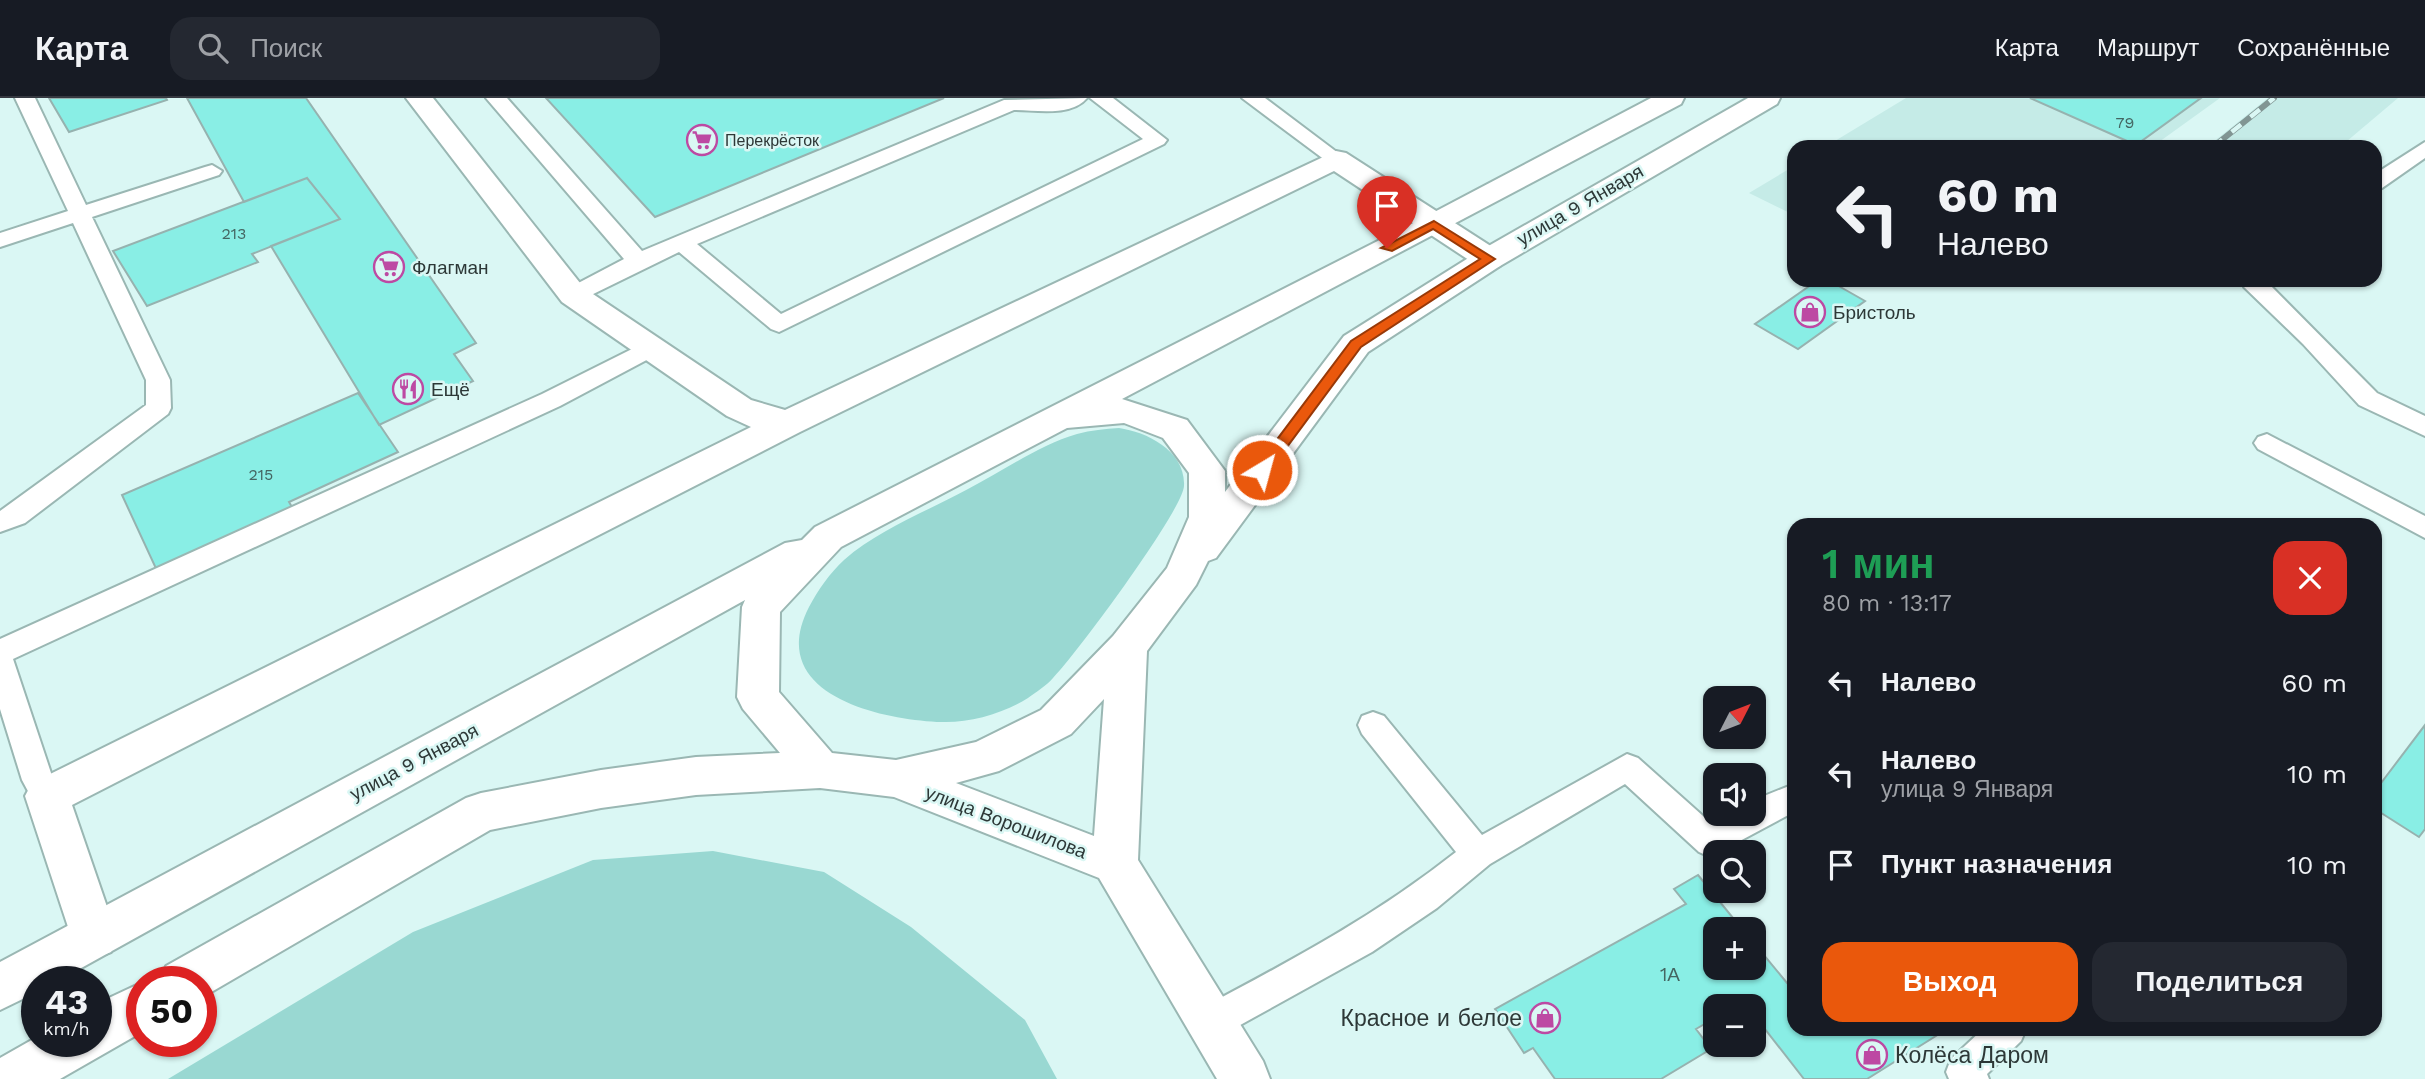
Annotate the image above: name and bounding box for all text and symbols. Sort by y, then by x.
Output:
search box [170,17,660,80]
text: Карта [35,29,128,68]
icon: search [194,29,232,67]
text: Поиск [250,33,322,63]
text: Карта [1995,34,2059,62]
text: Маршрут [2097,34,2199,62]
text: Сохранённые [2237,34,2390,62]
house number: 79 [2116,113,2134,132]
supermarket icon: Перекрёсток [685,123,719,157]
place label: Перекрёсток [725,131,820,150]
street label: улица 9 Января [1513,159,1647,251]
text: 60 m [1937,166,2059,224]
icon: left [1822,168,1913,259]
pin [1357,176,1417,248]
icon: arrive [1368,187,1406,225]
house number: 213 [222,224,246,243]
text: Налево [1937,225,2049,263]
supermarket icon: Флагман [372,250,406,284]
place label: Флагман [412,256,489,279]
shop icon: Бристоль [1793,295,1827,329]
place label: Бристоль [1833,301,1916,324]
restaurant icon: Ещё [391,372,425,406]
place label: Ещё [431,378,470,401]
position arrow [1225,433,1299,507]
house number: 215 [249,465,273,484]
text: 1 мин [1822,539,1935,588]
button: close [2273,541,2347,615]
text: 80 m · 13:17 [1822,590,1952,617]
icon: left [1822,664,1860,702]
text: Налево [1881,667,1976,697]
text: 60 m [2281,668,2347,698]
north arrow [1703,686,1766,749]
map controls [1703,686,1766,1057]
street label: улица 9 Января [346,718,482,806]
text: Налево [1881,745,1976,775]
icon: left [1822,755,1860,793]
text: 10 m [2287,759,2347,789]
button: sound [1703,763,1766,826]
text: улица 9 Января [1881,776,2053,803]
street label: улица Ворошилова [922,781,1090,864]
button: search [1703,840,1766,903]
icon: arrive [1822,846,1860,884]
text: Пункт назначения [1881,849,2112,879]
text: 10 m [2287,850,2347,880]
button: + [1703,917,1766,980]
button: Выход [1822,942,2078,1022]
button: Поделиться [2092,942,2347,1022]
house number: 1А [1660,963,1680,986]
speed limit sign: 50 [126,966,217,1057]
text: 43 [45,981,88,1023]
button: − [1703,994,1766,1057]
shop icon: Красное и белое [1528,1001,1562,1035]
place label: Красное и белое [1340,1005,1522,1032]
text: km/h [43,1018,90,1039]
shop icon: Колёса Даром [1855,1038,1889,1072]
place label: Колёса Даром [1895,1042,2049,1069]

